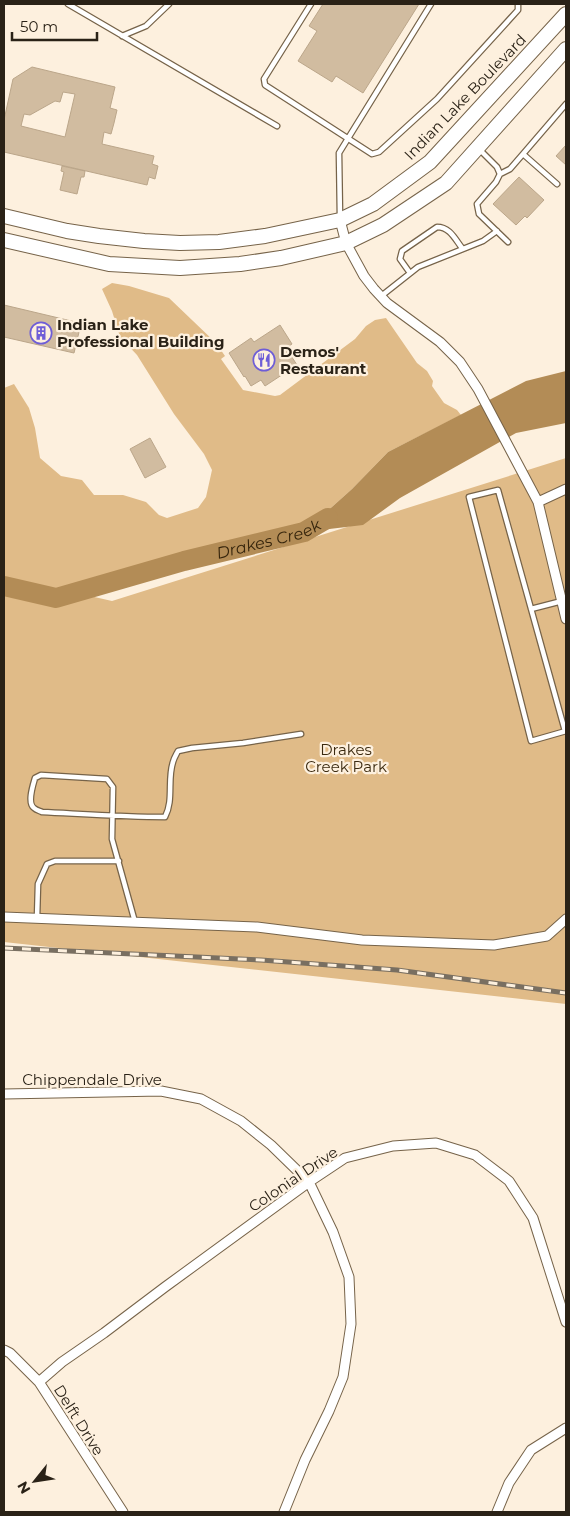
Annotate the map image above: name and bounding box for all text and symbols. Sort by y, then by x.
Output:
scale bar [12,10,98,42]
text: 50 m [20,17,58,36]
street label: Indian Lake Boulevard [400,30,530,164]
place label: Indian Lake Professional Building [57,315,224,351]
building icon: Indian Lake Professional Building [29,321,53,345]
place label: Demos' Restaurant [280,342,367,378]
restaurant icon: Demos' Restaurant [252,348,276,372]
water label: Drakes Creek [214,514,325,562]
park label: Drakes Creek Park [305,740,387,776]
street label: Chippendale Drive [22,1070,162,1089]
street label: Colonial Drive [245,1142,341,1216]
street label: Delft Drive [50,1381,108,1459]
north arrow [10,1456,60,1506]
text: N [13,1478,34,1497]

